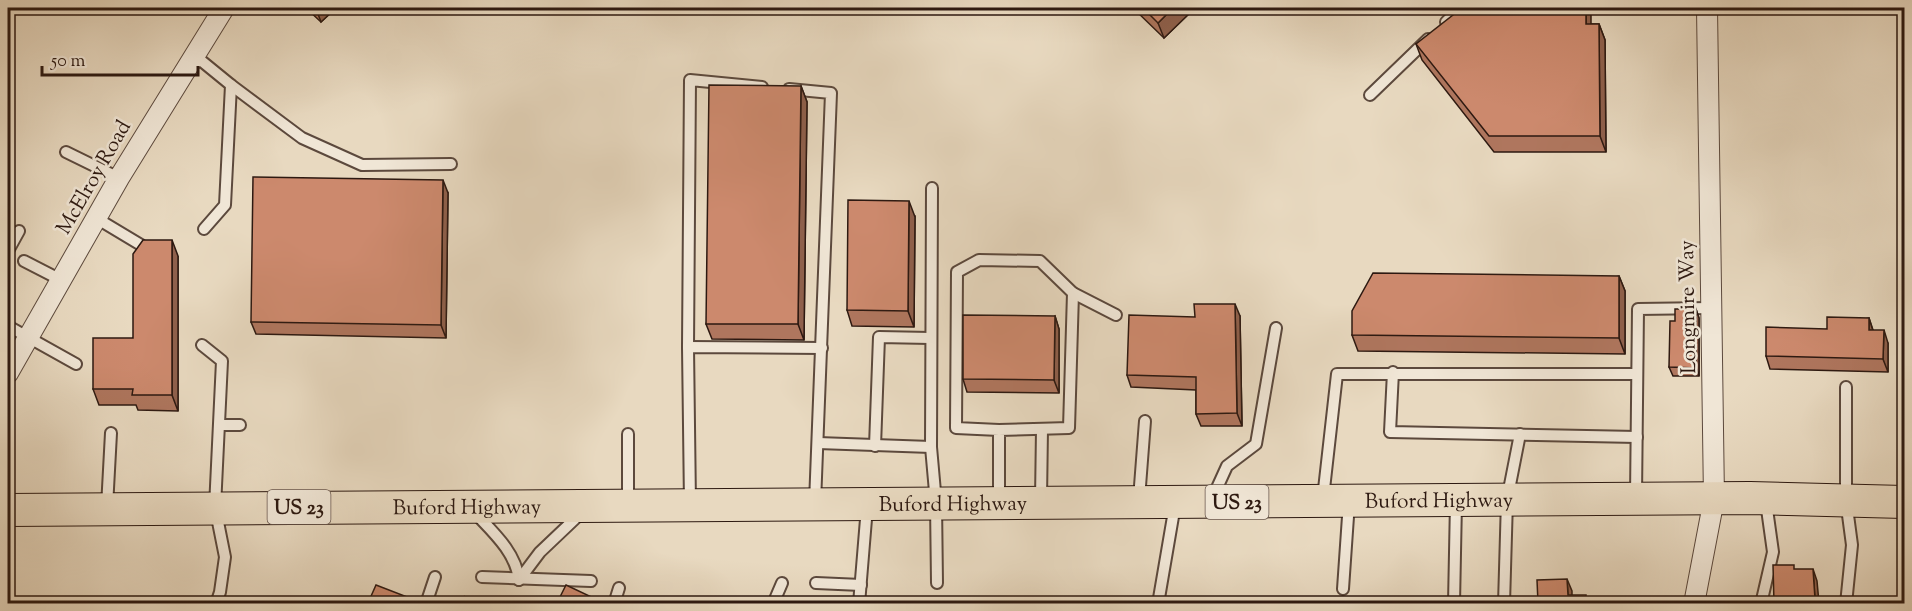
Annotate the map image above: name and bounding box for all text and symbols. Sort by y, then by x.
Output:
scale bar [42,39,198,77]
text: 50 m [50,49,86,75]
street label: McElroy Road [50,115,140,241]
street label: Longmire Way [1673,239,1705,374]
road number: US 23 [1206,485,1268,519]
street label: Buford Highway [1365,487,1514,518]
road number: US 23 [268,490,330,524]
street label: Buford Highway [879,490,1028,521]
street label: Buford Highway [393,493,542,524]

